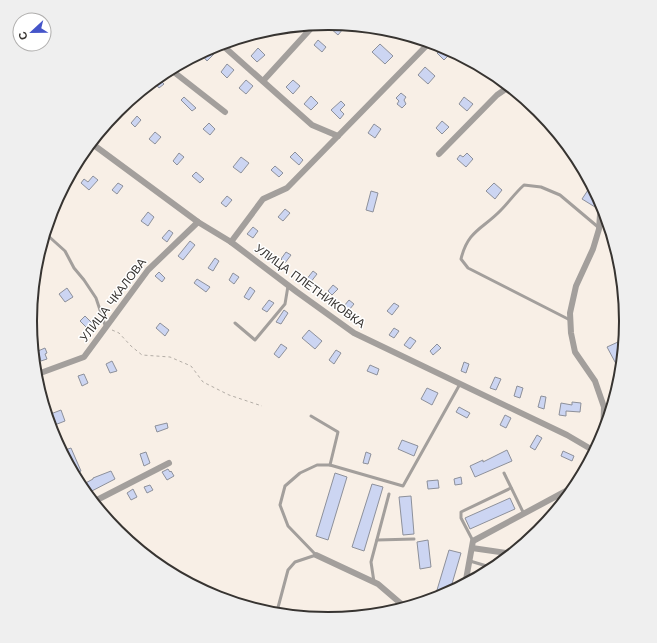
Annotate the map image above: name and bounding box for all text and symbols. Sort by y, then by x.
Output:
north arrow [12,12,52,52]
text: С [16,29,31,42]
street label: УЛИЦА ПЛЕТНИКОВКА [252,241,368,331]
street label: УЛИЦА ЧКАЛОВА [77,256,149,344]

